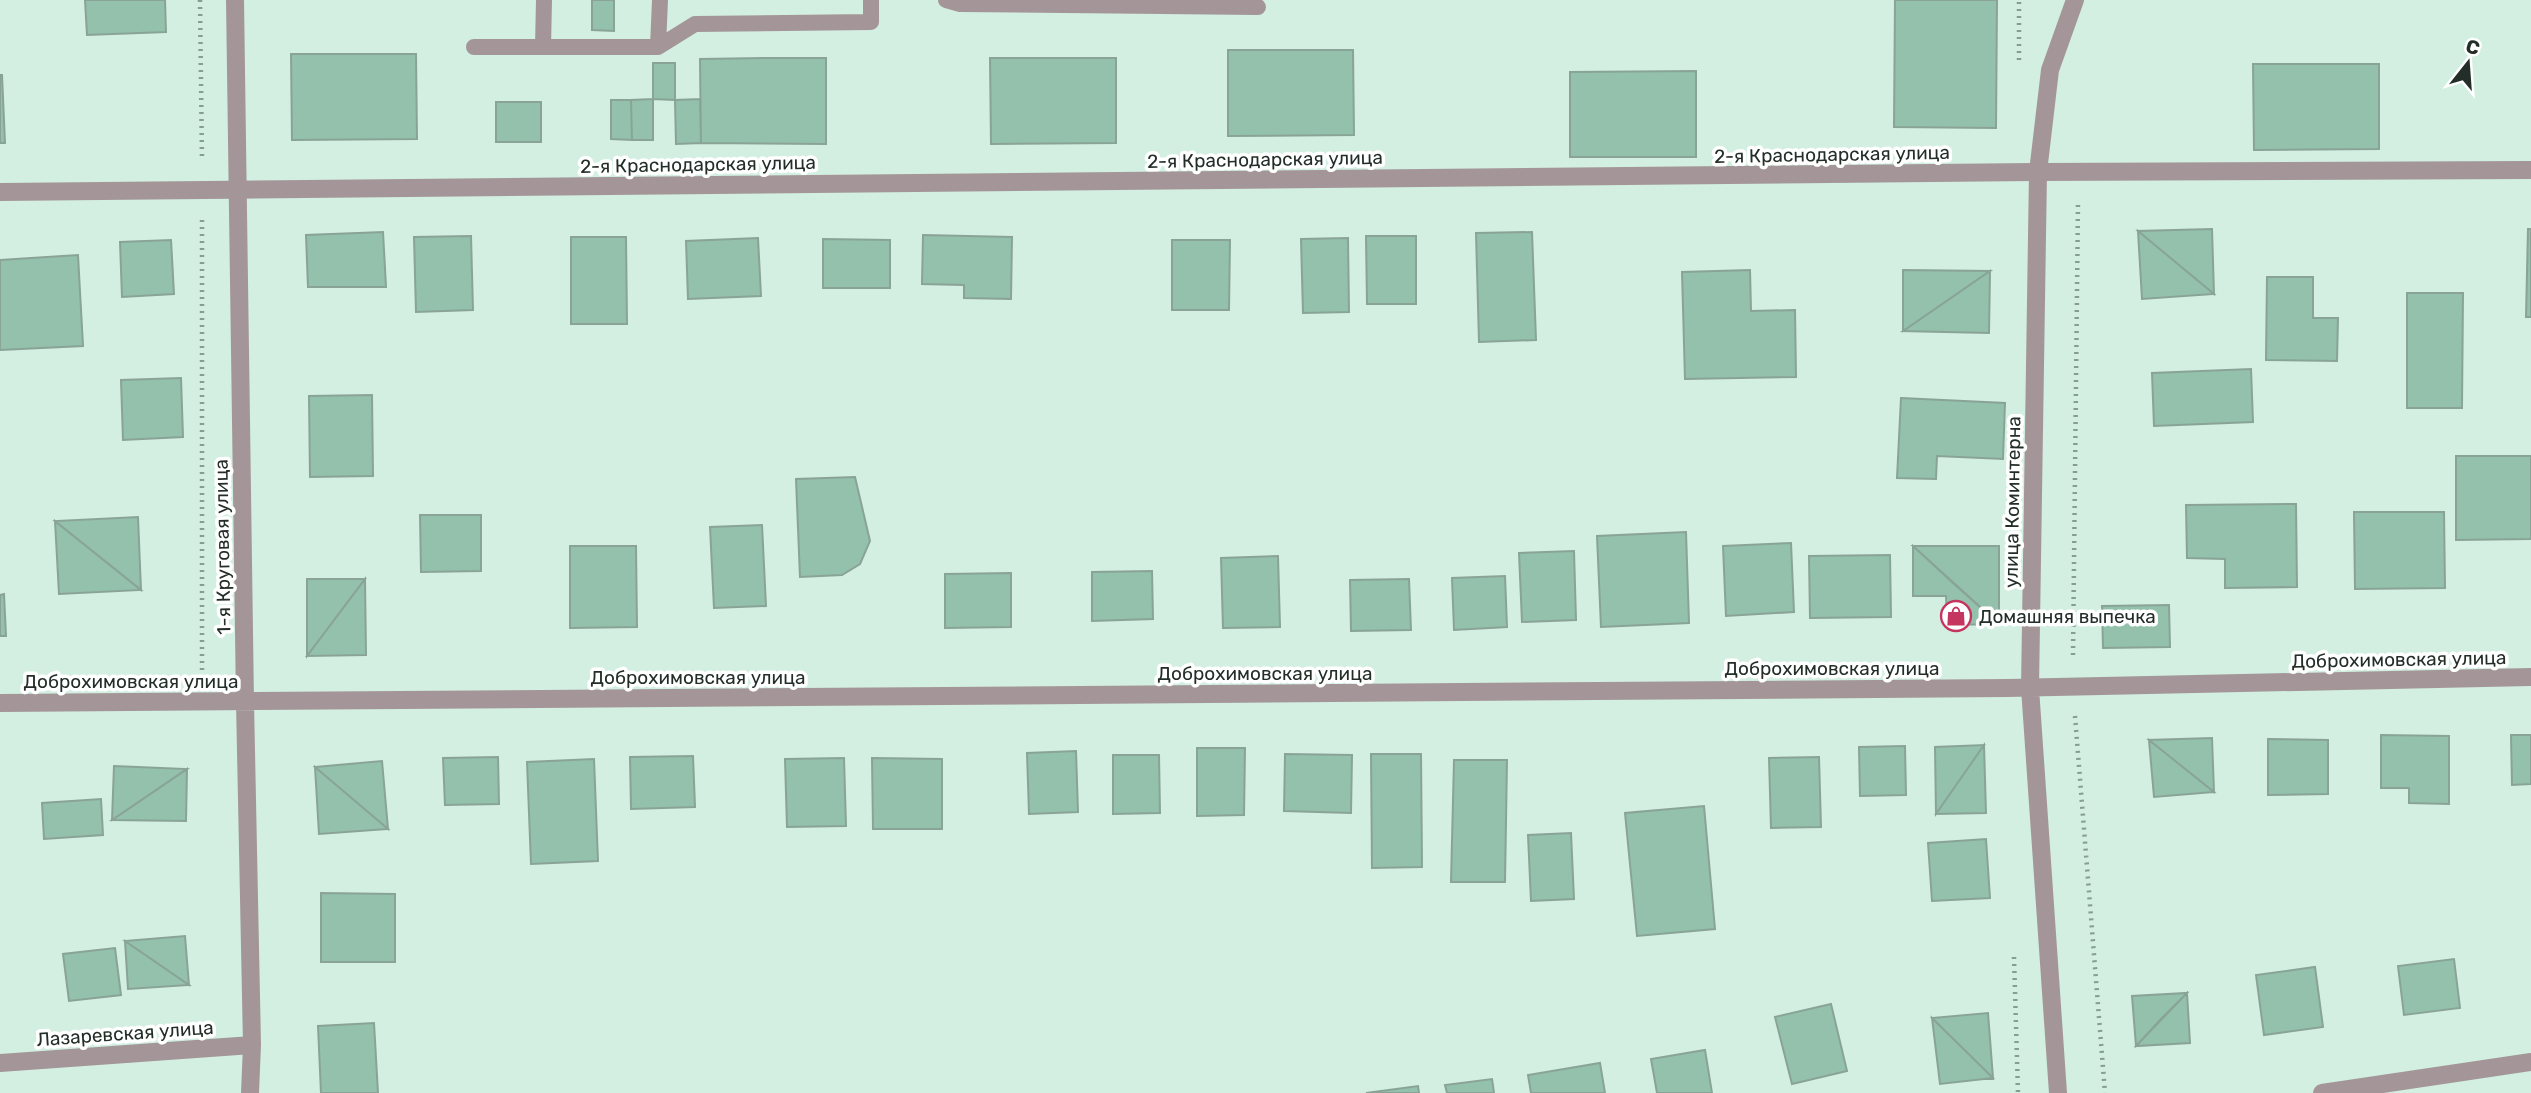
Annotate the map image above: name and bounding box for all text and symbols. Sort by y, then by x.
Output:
north arrow [2433,28,2503,98]
text: С [2463,34,2483,60]
street label: 2-я Краснодарская улица [1714,141,1950,168]
street label: 2-я Краснодарская улица [1147,146,1383,173]
street label: 2-я Краснодарская улица [580,151,816,178]
street label: улица Коминтерна [2000,416,2025,588]
street label: 1-я Круговая улица [209,459,236,635]
shop icon: Домашняя выпечка [1939,599,1973,633]
place label: Домашняя выпечка [1979,605,2156,628]
street label: Доброхимовская улица [2291,646,2507,673]
street label: Доброхимовская улица [1725,657,1939,680]
street label: Доброхимовская улица [1158,662,1372,685]
street label: Доброхимовская улица [591,666,805,689]
street label: Доброхимовская улица [24,670,238,693]
street label: Лазаревская улица [36,1016,214,1051]

